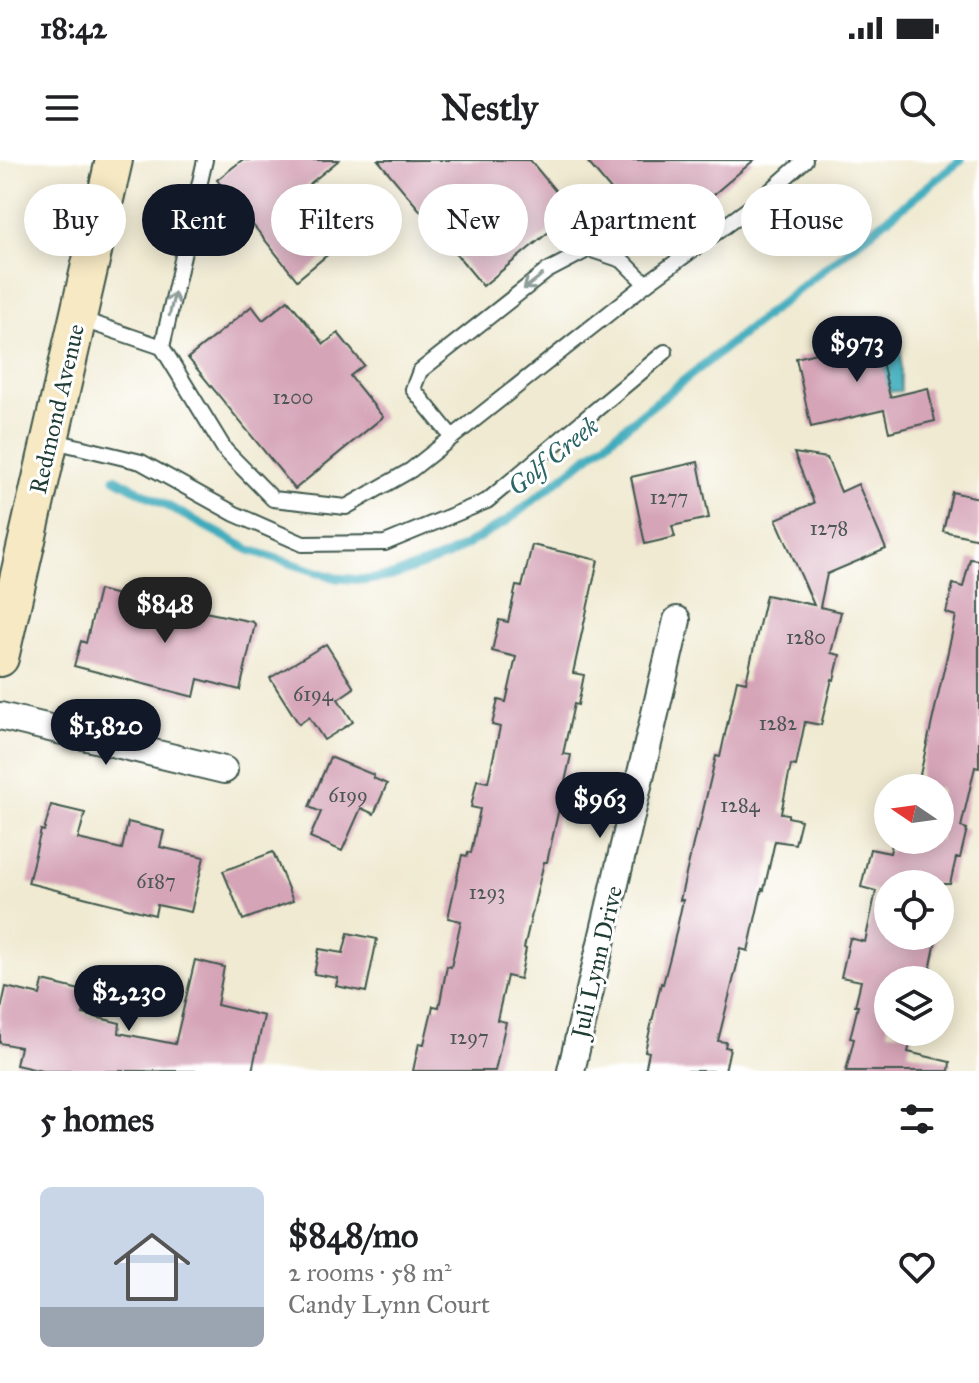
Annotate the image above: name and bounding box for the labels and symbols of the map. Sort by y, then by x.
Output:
one-way arrow [523,273,544,290]
one-way arrow [165,292,180,318]
pin: $973 [810,316,904,384]
street label: Redmond Avenue [23,321,91,497]
house number: 1200 [272,385,314,409]
water label: Golf Creek [501,409,605,502]
house number: 1277 [650,485,688,509]
house number: 1278 [810,516,848,540]
pin: $848 [118,577,212,645]
house number: 1280 [786,625,826,649]
house number: 6194 [293,682,334,706]
pin: $1,820 [41,699,171,767]
house number: 1282 [759,711,797,735]
pin: $963 [553,772,647,840]
north arrow [874,774,954,854]
house number: 6199 [328,783,368,807]
house number: 1284 [720,793,761,817]
house number: 6187 [136,869,176,893]
house number: 1293 [469,880,505,904]
street label: Juli Lynn Drive [564,883,629,1044]
pin: $2,230 [64,965,194,1033]
house number: 1297 [449,1025,489,1049]

